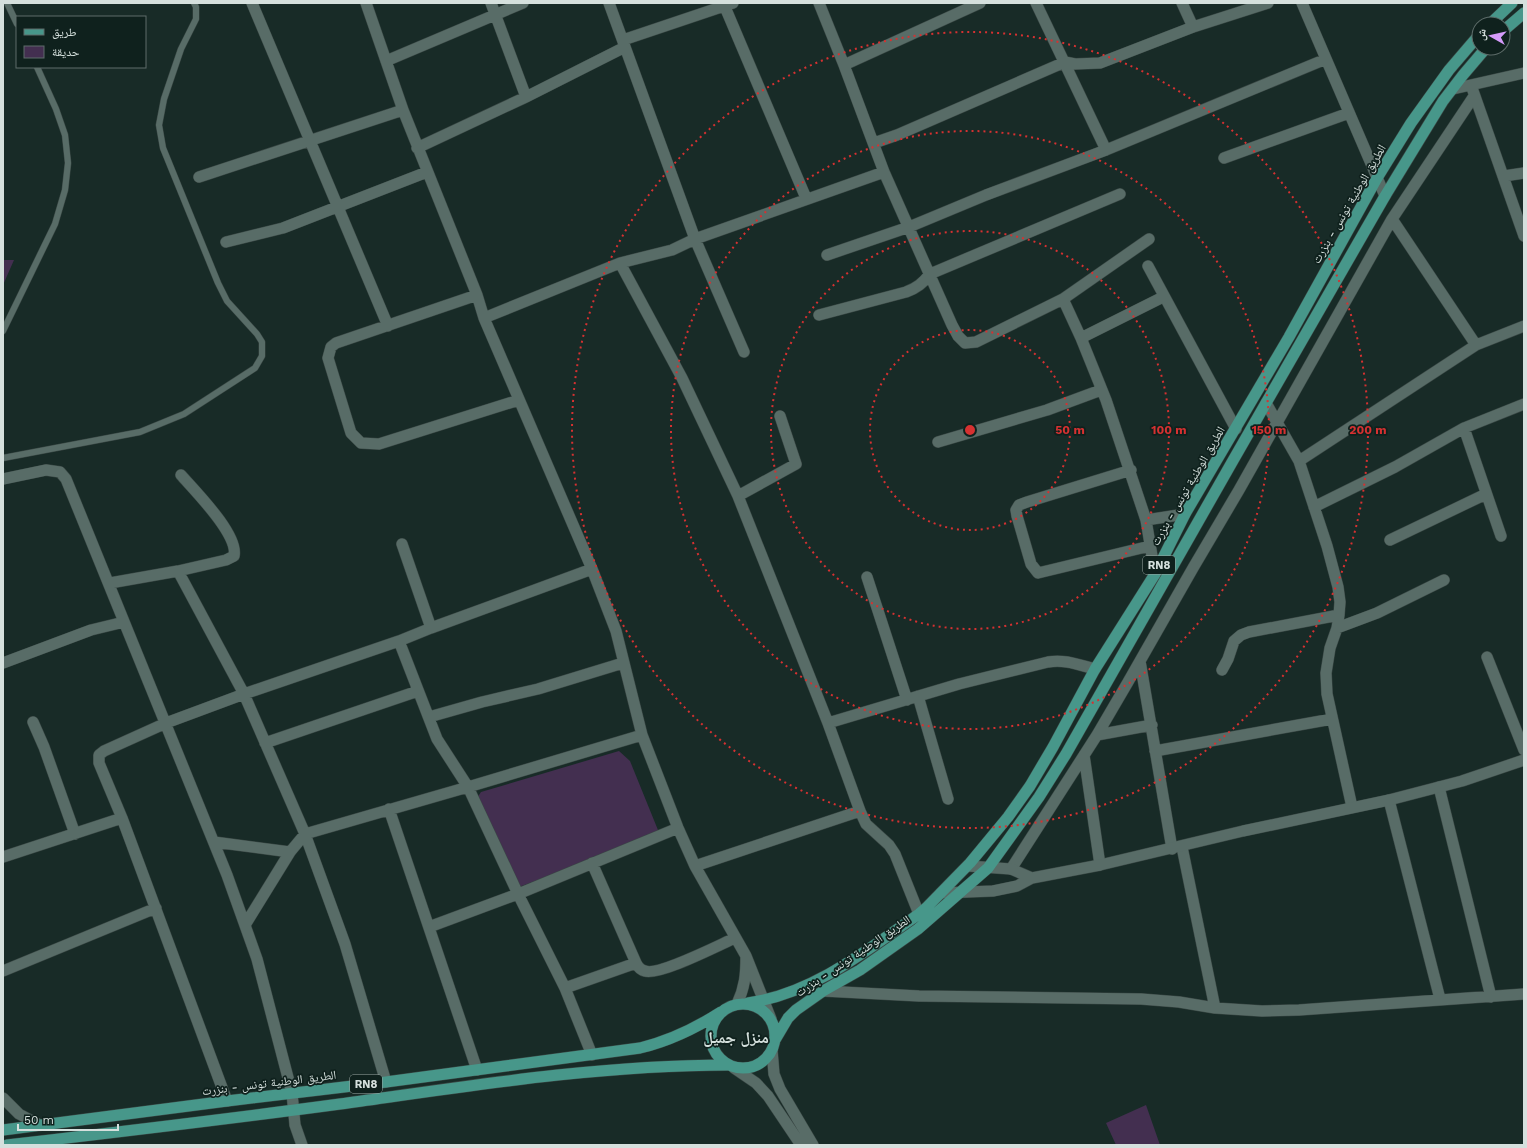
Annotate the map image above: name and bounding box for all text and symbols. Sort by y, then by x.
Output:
legend [16,16,146,68]
north arrow [1471,16,1511,56]
text: طريق [52,25,77,39]
text: ش [1474,28,1490,42]
text: حديقة [52,45,80,59]
street label: الطريق الوطنية تونس - بنزرت [1309,142,1389,266]
centre of rings [963,423,977,437]
text: 50 m [1055,423,1085,437]
text: 100 m [1151,423,1187,437]
text: 150 m [1252,423,1286,437]
text: 200 m [1349,423,1387,437]
street label: الطريق الوطنية تونس - بنزرت [1148,424,1228,548]
road number: RN8 [1143,556,1175,574]
street label: الطريق الوطنية تونس - بنزرت [793,912,913,1000]
district label: منزل جميل [703,1028,769,1047]
street label: الطريق الوطنية تونس - بنزرت [201,1068,337,1099]
road number: RN8 [350,1075,382,1093]
scale bar [18,1106,118,1132]
text: 50 m [24,1113,54,1127]

